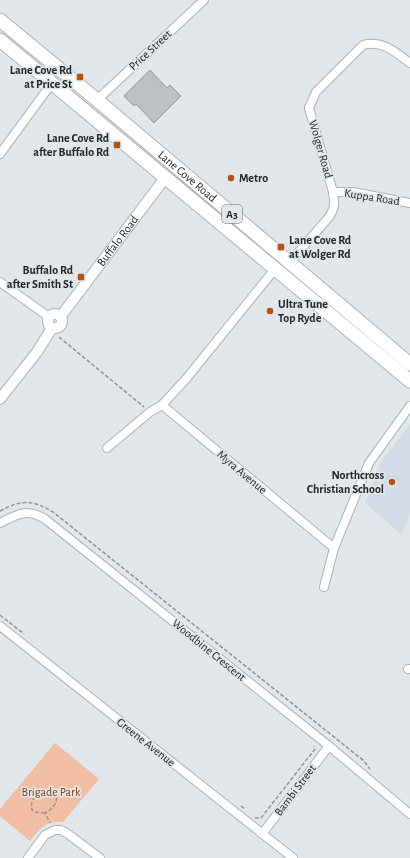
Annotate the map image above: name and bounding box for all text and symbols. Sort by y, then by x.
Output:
street label: Price Street [126,27,174,73]
place label: Lane Cove Rd at Price St [10,64,73,90]
marker: Lane Cove Rd at Price St [75,72,85,82]
street label: Wolger Road [307,118,335,180]
place label: Lane Cove Rd after Buffalo Rd [33,132,110,158]
marker: Lane Cove Rd after Buffalo Rd [112,140,122,150]
street label: Lane Cove Road [156,148,219,204]
place label: Metro [239,172,268,184]
marker: Metro [226,173,236,183]
street label: Kuppa Road [343,187,401,207]
road number: A3 [222,205,242,223]
street label: Buffalo Road [95,213,140,268]
place label: Lane Cove Rd at Wolger Rd [289,234,352,260]
marker: Lane Cove Rd at Wolger Rd [276,242,286,252]
place label: Buffalo Rd after Smith St [7,264,74,290]
marker: Buffalo Rd after Smith St [76,272,86,282]
place label: Ultra Tune Top Ryde [278,298,328,325]
marker: Ultra Tune Top Ryde [265,306,275,316]
street label: Myra Avenue [214,448,269,497]
place label: Northcross Christian School [307,469,384,495]
marker: Northcross Christian School [387,477,397,487]
street label: Woodbine Crescent [170,617,248,683]
street label: Greene Avenue [114,716,178,768]
street label: Bambi Street [272,762,318,818]
park label: Brigade Park [22,786,81,798]

